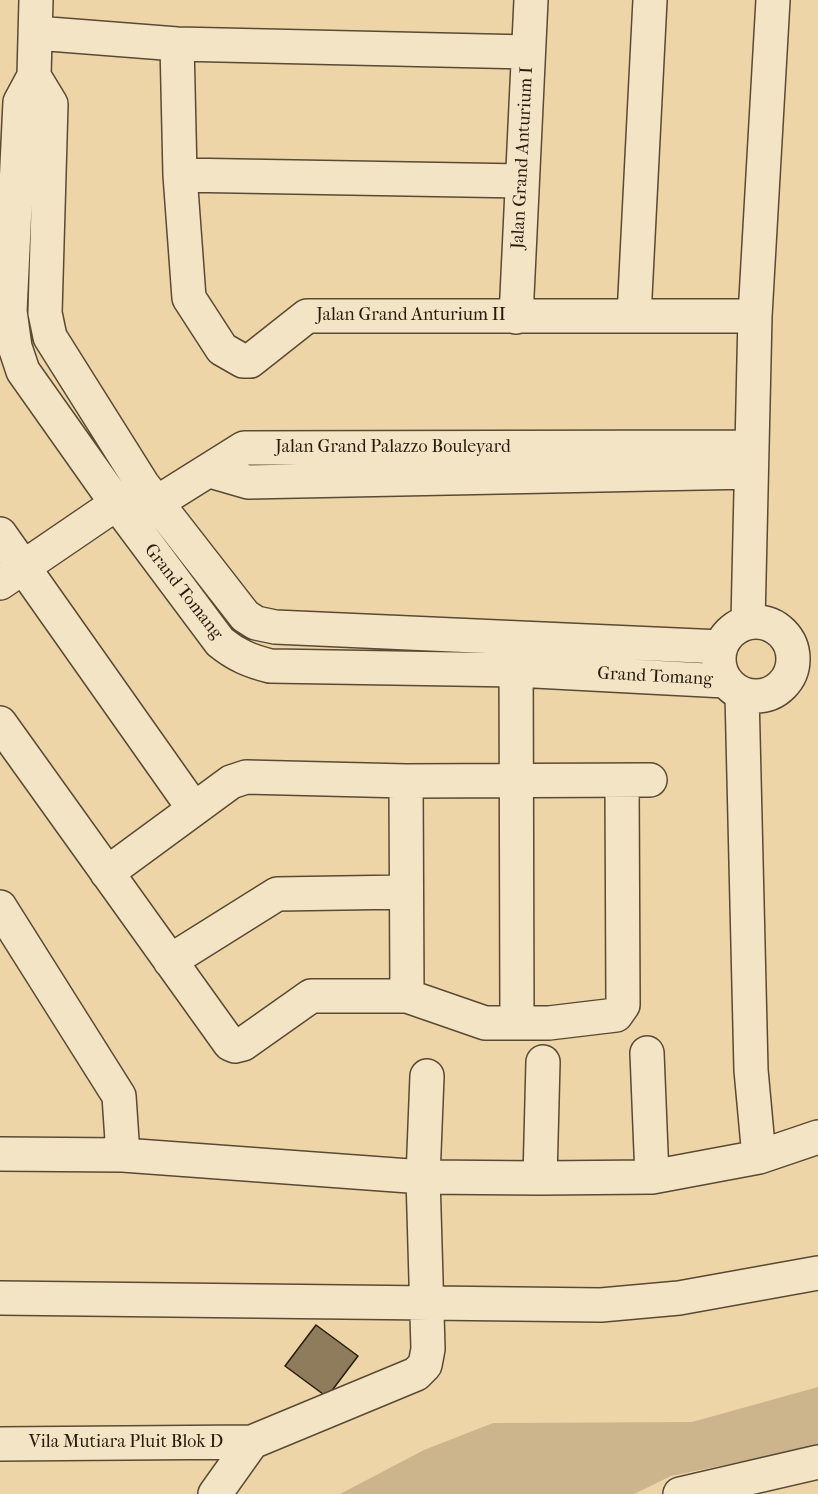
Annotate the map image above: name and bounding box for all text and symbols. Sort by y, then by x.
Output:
street label: Jalan Grand Anturium I [507,66,539,250]
street label: Jalan Grand Anturium II [316,305,506,327]
street label: Jalan Grand Palazzo Bouleyard [275,437,511,459]
street label: Grand Tomang [139,540,227,644]
street label: Grand Tomang [597,663,713,691]
street label: Vila Mutiara Pluit Blok D [29,1432,223,1454]

